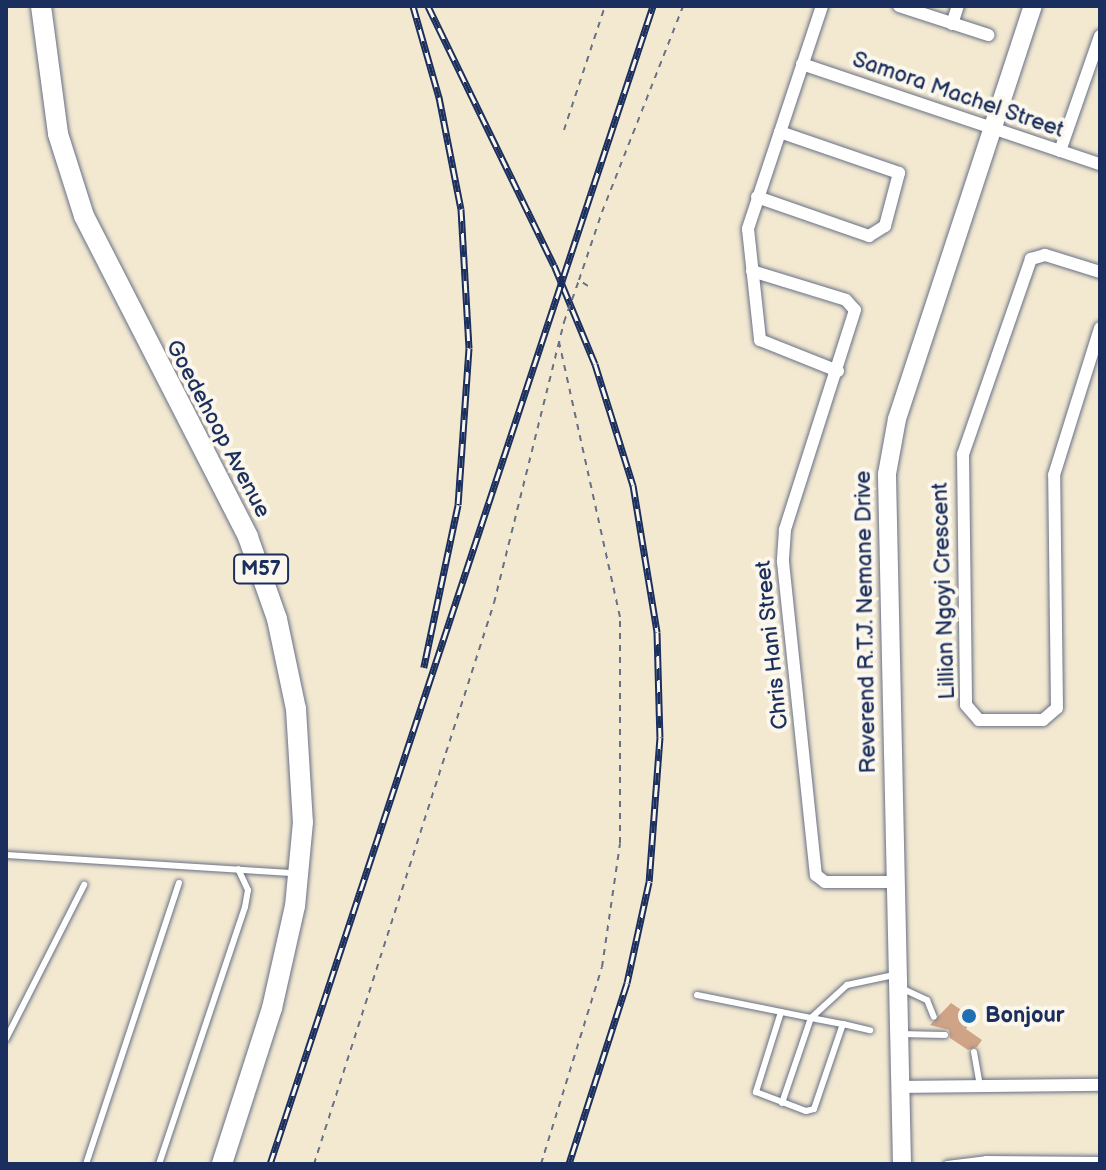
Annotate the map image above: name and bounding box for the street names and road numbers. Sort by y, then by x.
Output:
street label: Samora Machel Street [849,46,1067,144]
street label: Goedehoop Avenue [160,336,276,522]
street label: Reverend R.T.J. Nemane Drive [850,470,882,774]
street label: Lillian Ngoyi Crescent [927,482,961,700]
road number: M57 [233,553,289,585]
street label: Chris Hani Street [750,559,794,731]

